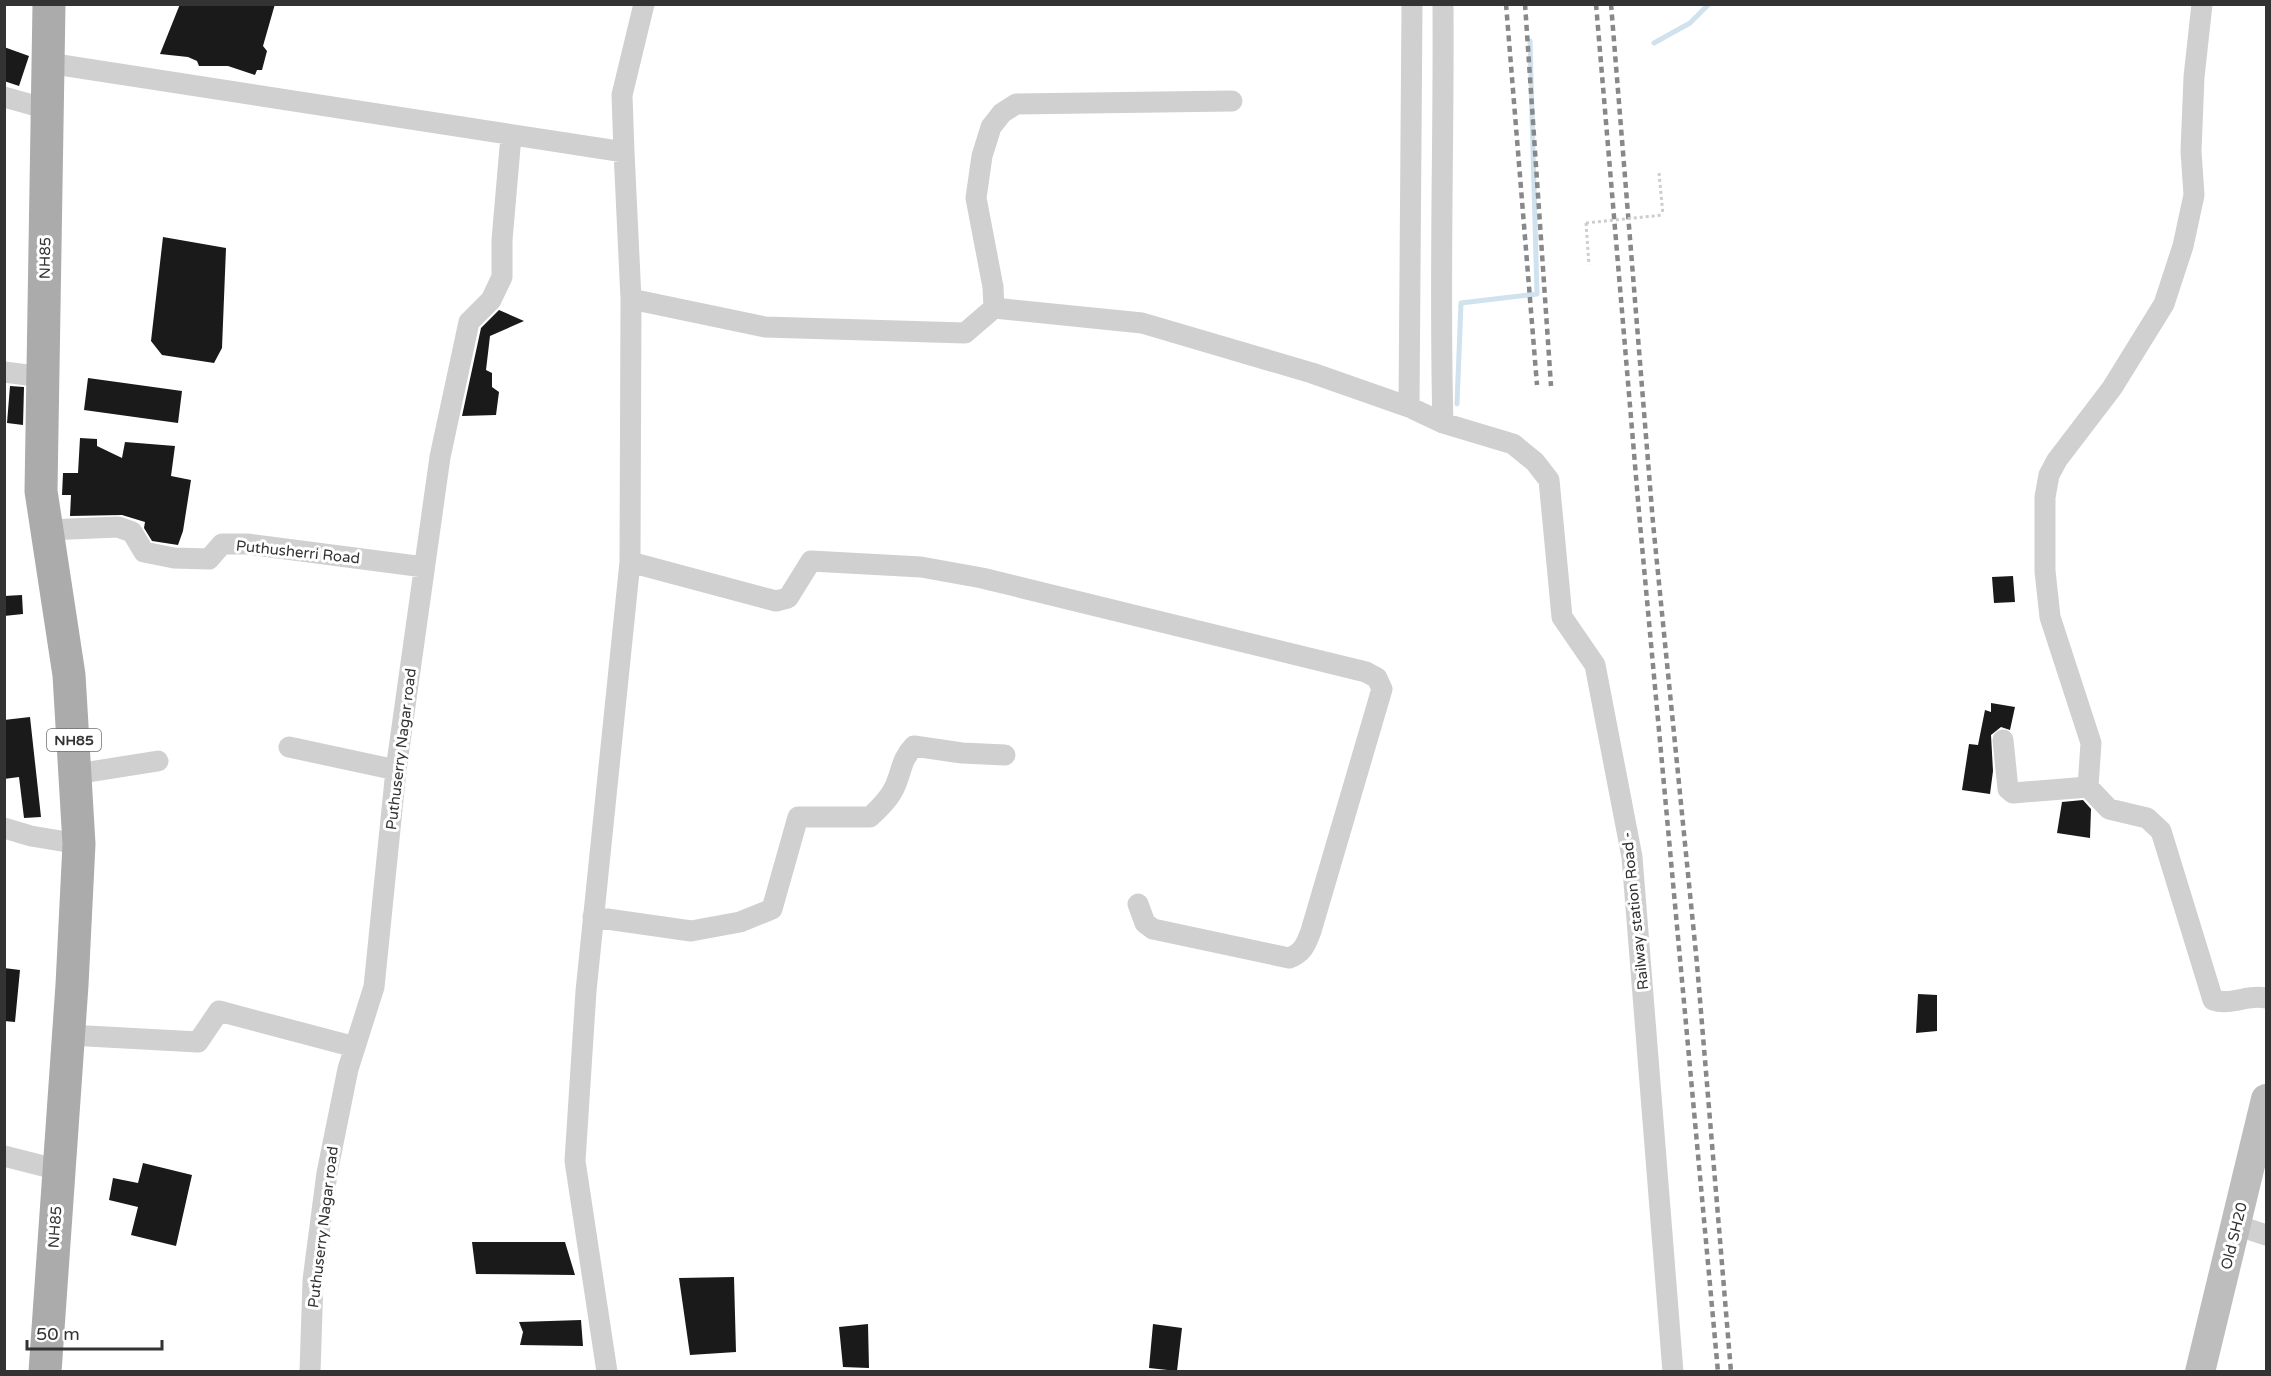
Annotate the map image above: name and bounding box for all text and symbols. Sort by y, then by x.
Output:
street label: NH85 [36,237,54,279]
street label: Puthusherri Road [235,537,361,567]
street label: Puthuserry Nagar road [382,667,420,831]
road number: NH85 [47,729,101,751]
street label: Railway station Road - [1618,831,1652,991]
street label: Puthuserry Nagar road [304,1145,342,1309]
street label: Old SH20 [2217,1201,2251,1271]
street label: NH85 [45,1205,65,1249]
scale bar [27,1313,162,1351]
text: 50 m [36,1323,80,1345]

